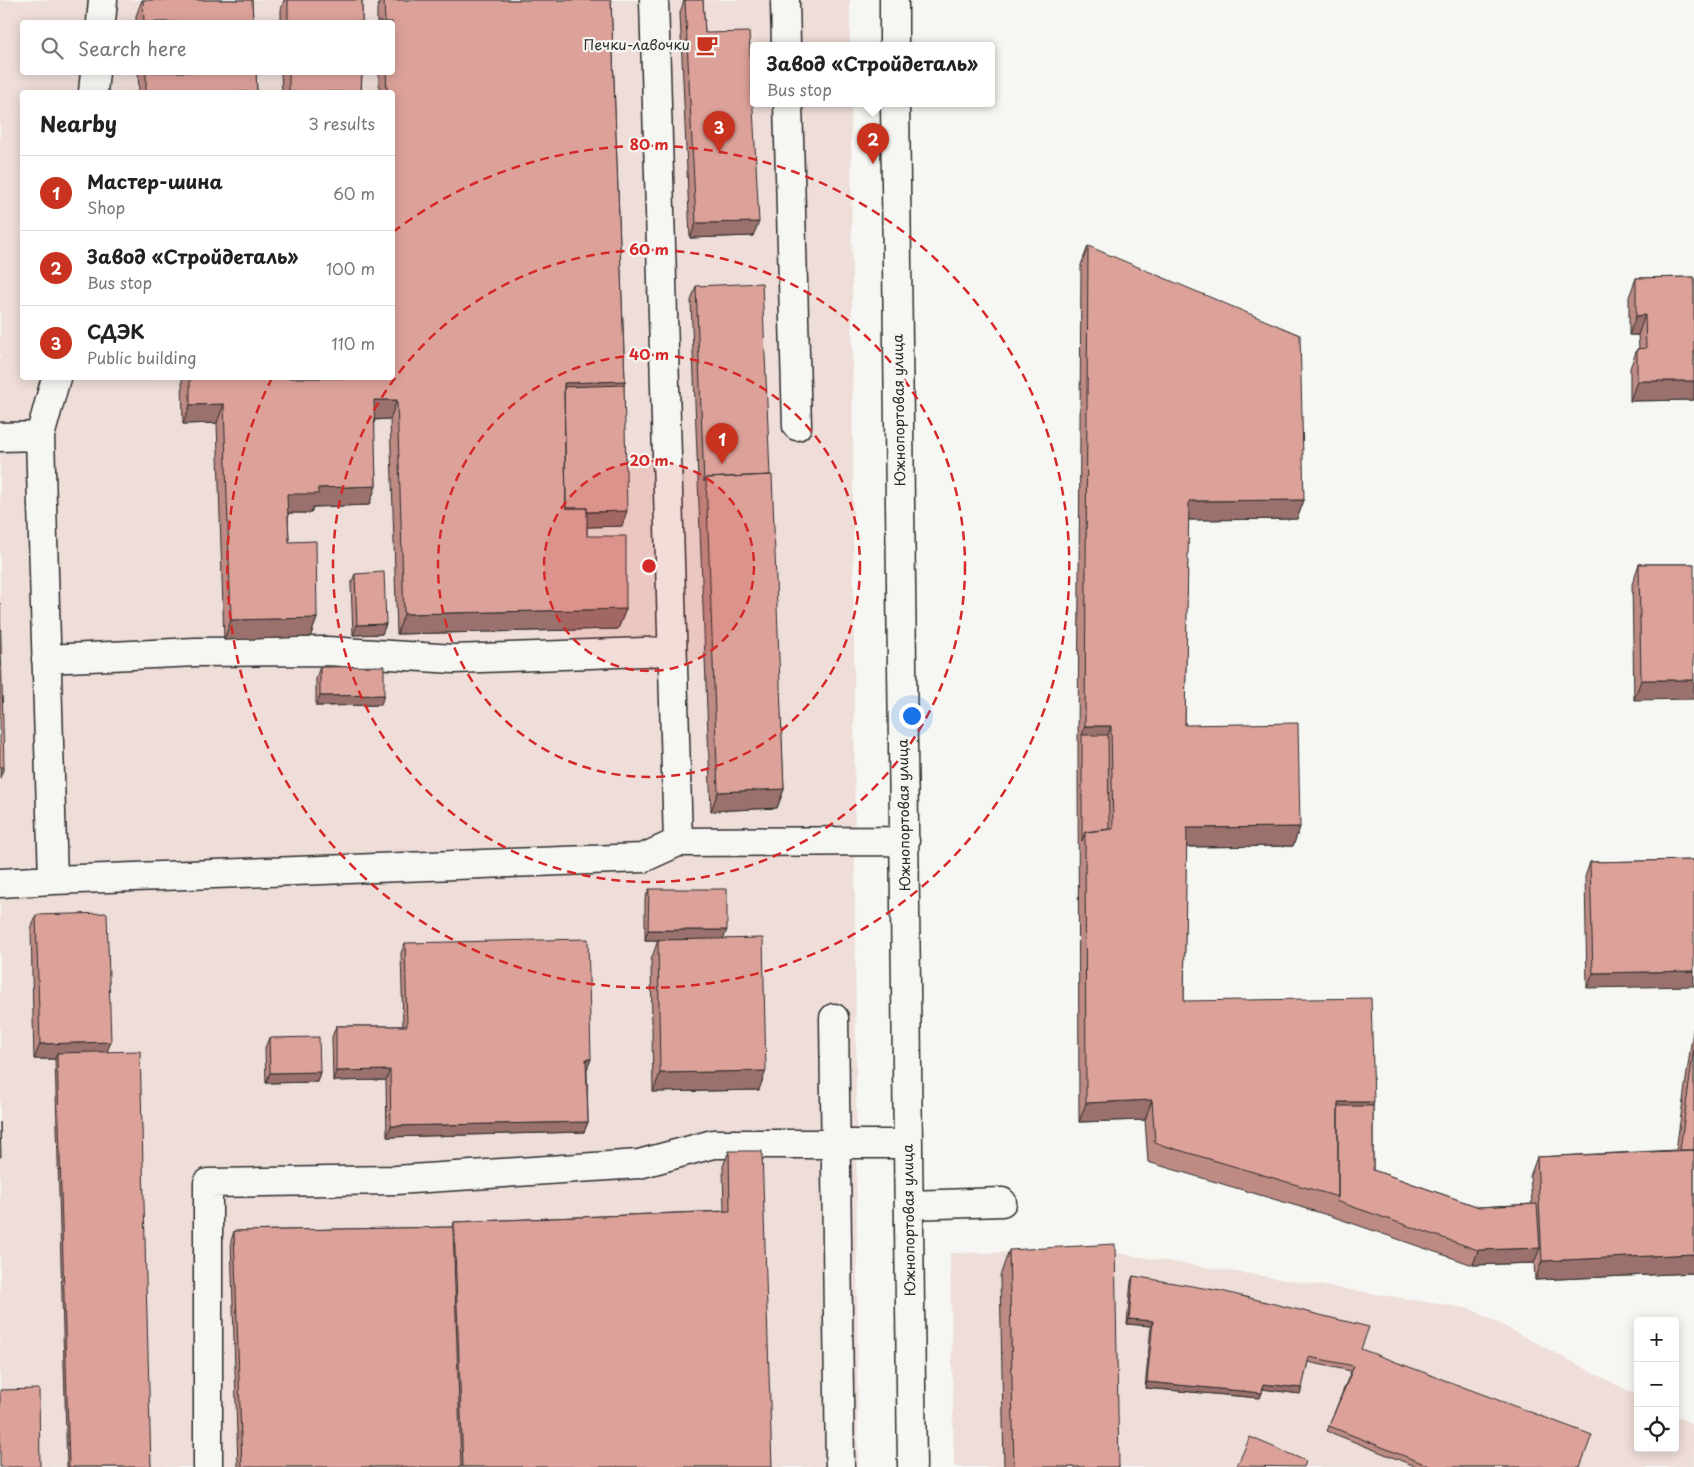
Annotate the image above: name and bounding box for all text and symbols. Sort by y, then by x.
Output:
search box [20,20,395,75]
cafe icon: Печки-лавочки [694,32,720,58]
icon: search [38,34,66,62]
text: Search here [78,34,187,62]
place label: Печки-лавочки [584,34,690,55]
popup [750,42,995,107]
text: Завод «Стройдеталь» [767,49,978,77]
text: Bus stop [767,77,832,101]
text: Nearby [40,107,117,139]
text: 3 results [308,111,375,135]
pin: 3 [703,111,735,152]
pin: 2 [857,123,889,164]
text: 80 m [629,132,669,155]
text: Мастер-шина [87,167,223,195]
text: 1 [52,181,60,205]
text: 60 m [333,181,375,205]
text: Shop [87,195,125,219]
text: 60 m [629,237,669,260]
text: Завод «Стройдеталь» [87,242,298,270]
text: 2 [50,256,62,280]
text: 100 m [326,256,375,280]
text: Bus stop [87,270,152,294]
text: СДЭК [87,317,144,345]
text: 3 [51,331,61,355]
text: 110 m [332,331,375,355]
street label: Южнопортовая улица [887,334,910,486]
text: 40 m [629,342,669,365]
text: Public building [87,345,197,369]
pin: 1 [706,423,738,464]
text: 20 m [630,448,668,471]
centre of rings [640,557,658,575]
your location [899,703,925,729]
street label: Южнопортовая улица [892,739,915,891]
street label: Южнопортовая улица [897,1144,920,1296]
map controls [1634,1317,1679,1452]
button: + [1634,1317,1679,1362]
button: − [1634,1362,1679,1407]
button: locate [1634,1407,1679,1452]

